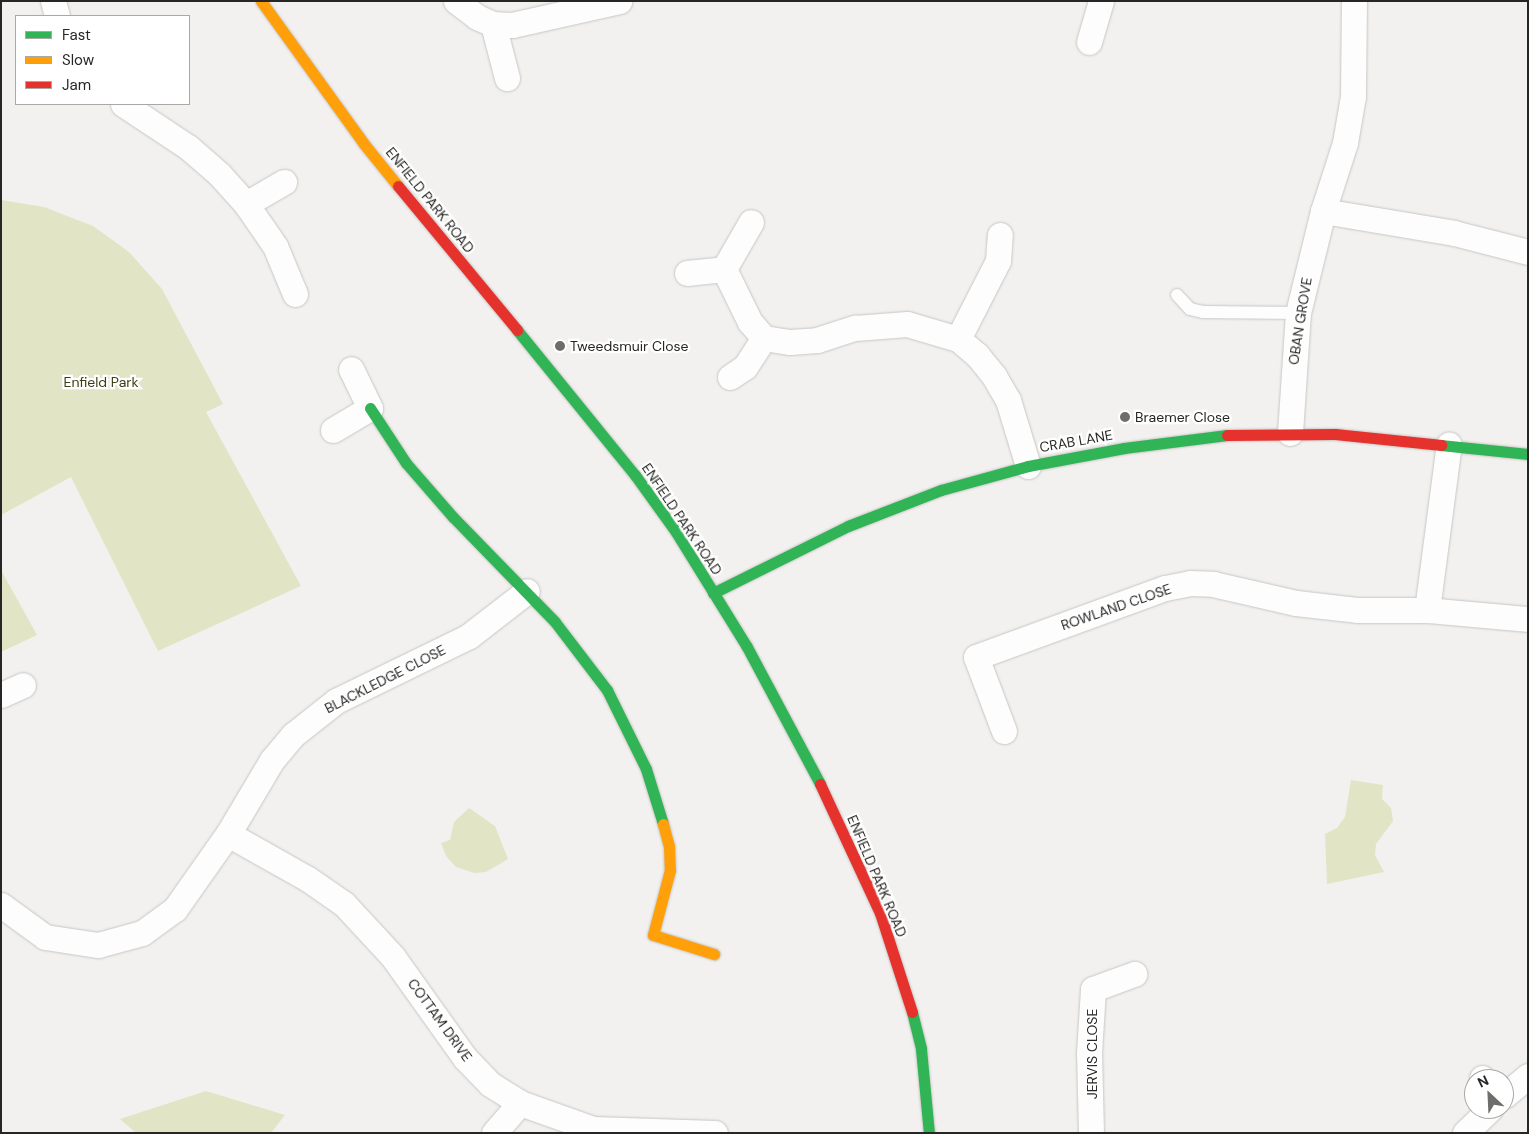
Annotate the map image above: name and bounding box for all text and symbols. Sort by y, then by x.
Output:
legend [15,15,190,105]
text: Fast [62,25,91,45]
text: Slow [62,50,94,70]
text: Jam [62,75,91,95]
street label: ENFIELD PARK ROAD [382,144,478,256]
street label: OBAN GROVE [1285,276,1315,366]
place label: Tweedsmuir Close [570,338,688,354]
marker: Tweedsmuir Close [554,340,566,352]
park label: Enfield Park [63,374,139,390]
place label: Braemer Close [1135,409,1230,425]
marker: Braemer Close [1119,411,1131,423]
street label: CRAB LANE [1038,426,1114,456]
street label: ENFIELD PARK ROAD [638,460,726,578]
street label: ROWLAND CLOSE [1059,580,1173,634]
street label: BLACKLEDGE CLOSE [322,641,448,717]
street label: ENFIELD PARK ROAD [844,813,910,939]
street label: COTTAM DRIVE [404,975,476,1065]
street label: JERVIS CLOSE [1084,1009,1100,1099]
north arrow [1464,1069,1514,1119]
text: N [1475,1071,1492,1092]

